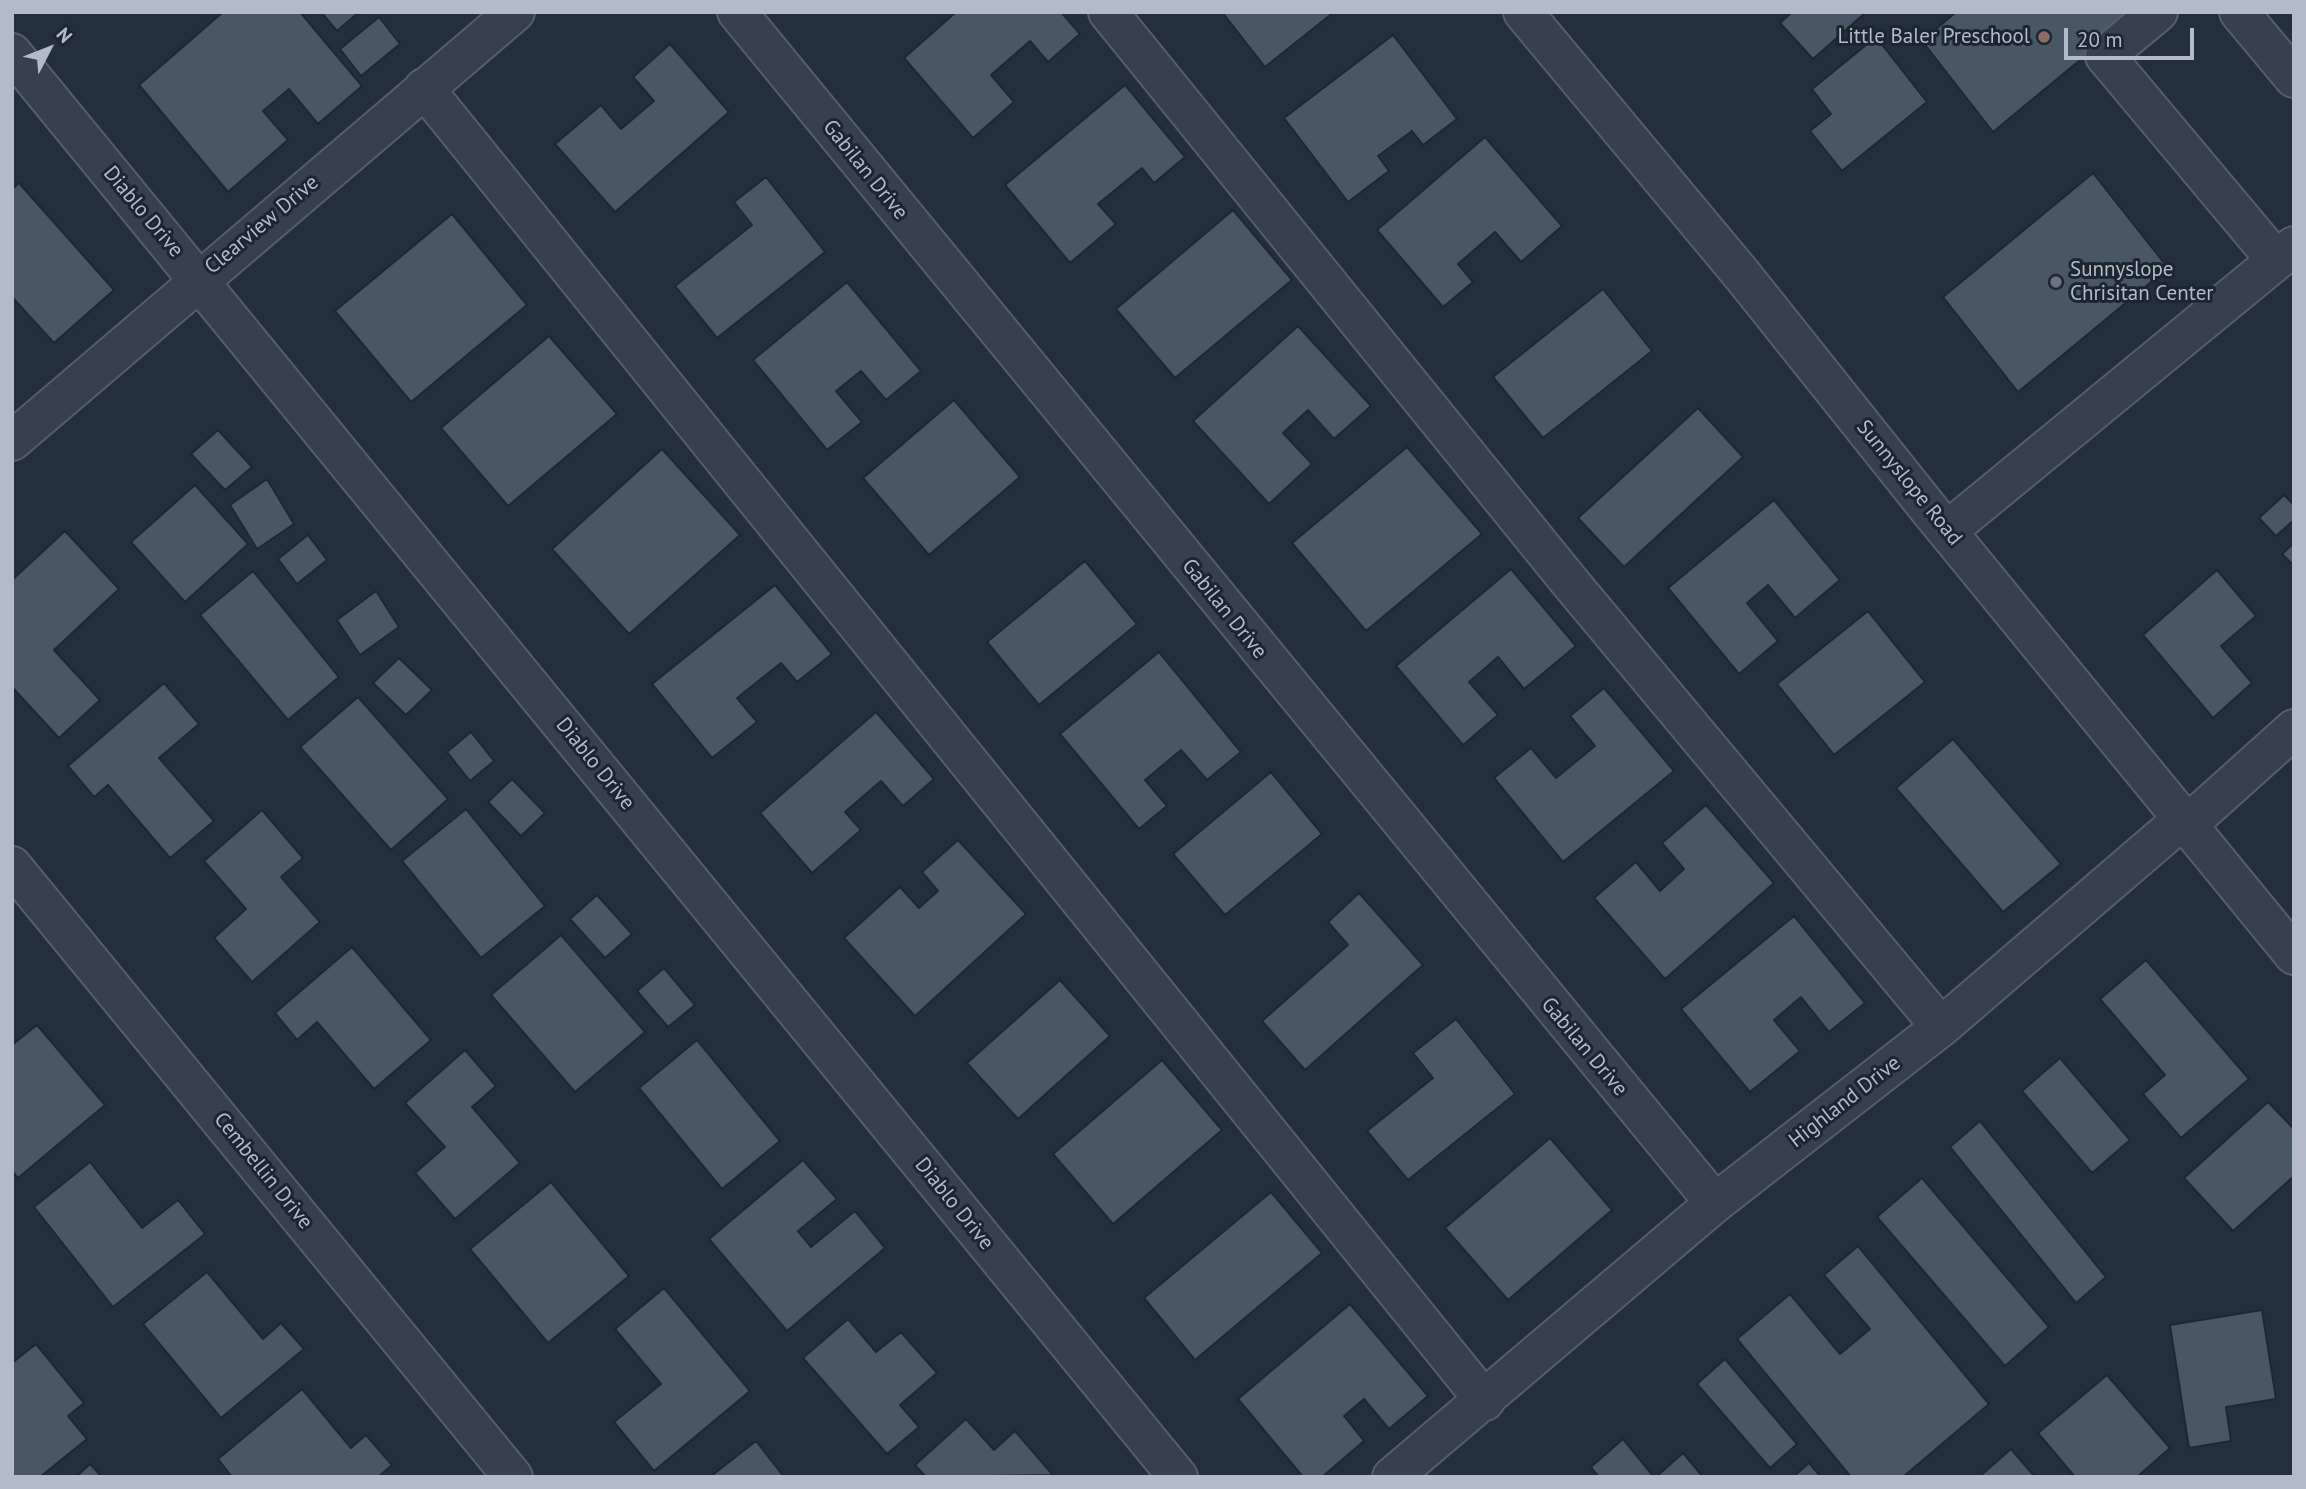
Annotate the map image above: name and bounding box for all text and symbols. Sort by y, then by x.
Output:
north arrow [14,14,84,84]
scale bar [2068,14,2198,58]
text: N [52,22,78,48]
place label: Little Baler Preschool [1837,24,2030,50]
text: 20 m [2077,26,2123,53]
marker: Little Baler Preschool [2036,29,2052,45]
street label: Gabilan Drive [817,115,913,225]
street label: Diablo Drive [98,161,188,263]
street label: Clearview Drive [200,170,324,280]
place label: Sunnyslope Chrisitan Center [2070,257,2213,307]
marker: Sunnyslope Chrisitan Center [2048,274,2064,290]
street label: Sunnyslope Road [1851,415,1967,551]
street label: Gabilan Drive [1176,554,1272,664]
street label: Diablo Drive [550,713,640,815]
street label: Gabilan Drive [1535,993,1633,1101]
street label: Highland Drive [1784,1051,1906,1153]
street label: Cembellin Drive [208,1107,318,1235]
street label: Diablo Drive [909,1153,999,1255]

